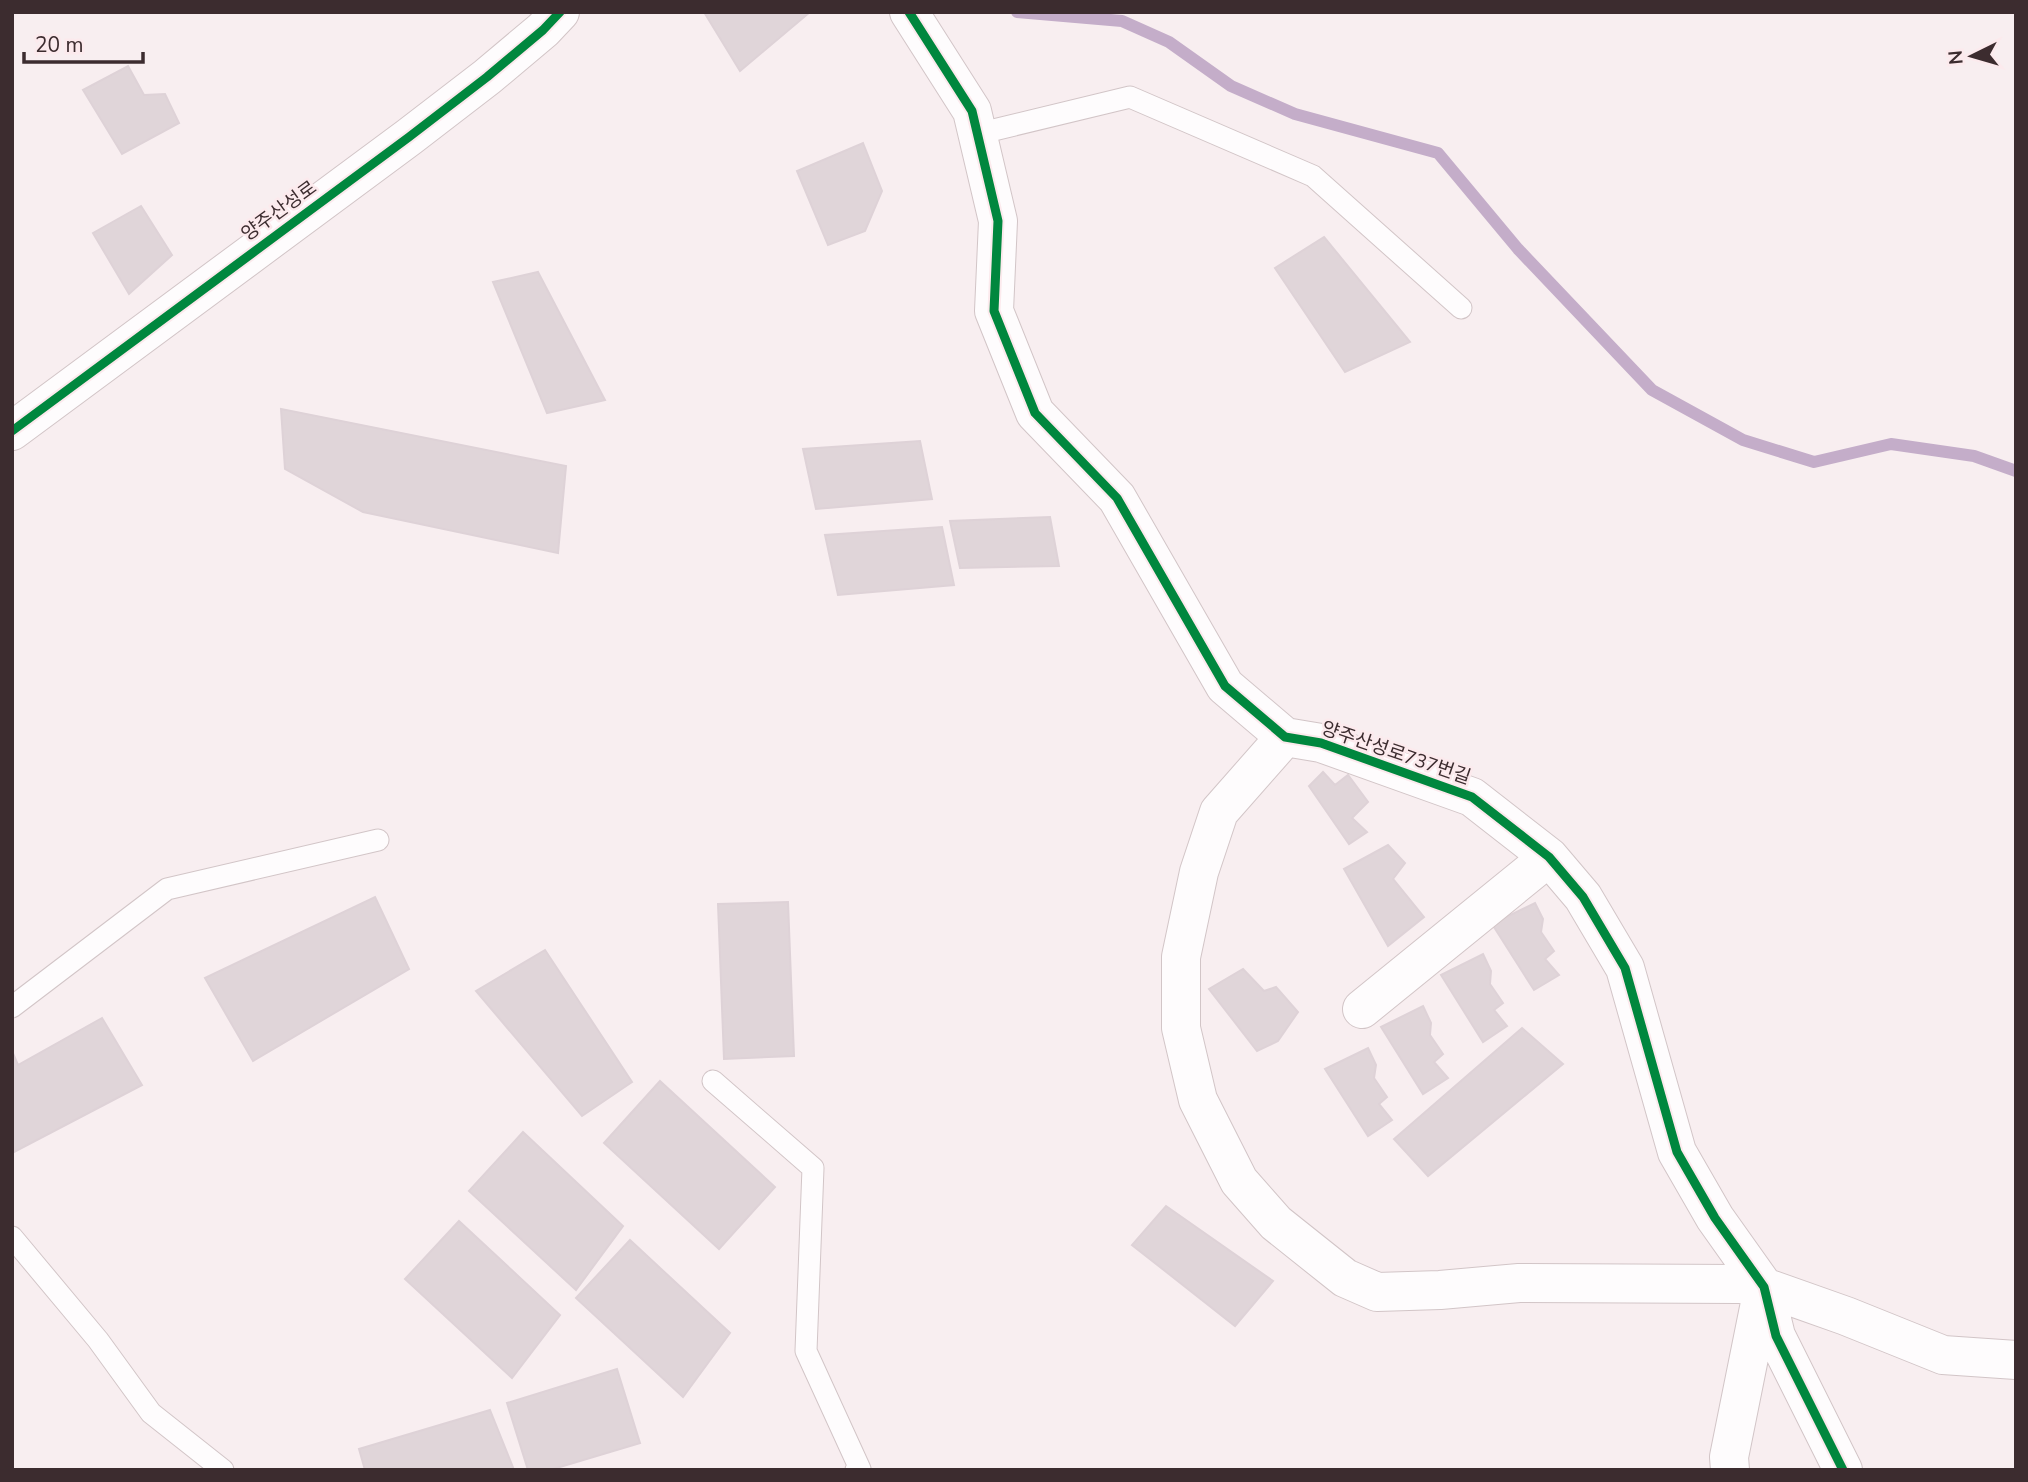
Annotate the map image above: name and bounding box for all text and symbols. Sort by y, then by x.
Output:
scale bar [24,21,144,65]
north arrow [1937,21,2007,91]
text: 20 m [35,31,84,59]
text: N [1942,49,1970,66]
street label: 양주산성로 [236,175,322,247]
street label: 양주산성로737번길 [1318,715,1474,791]

